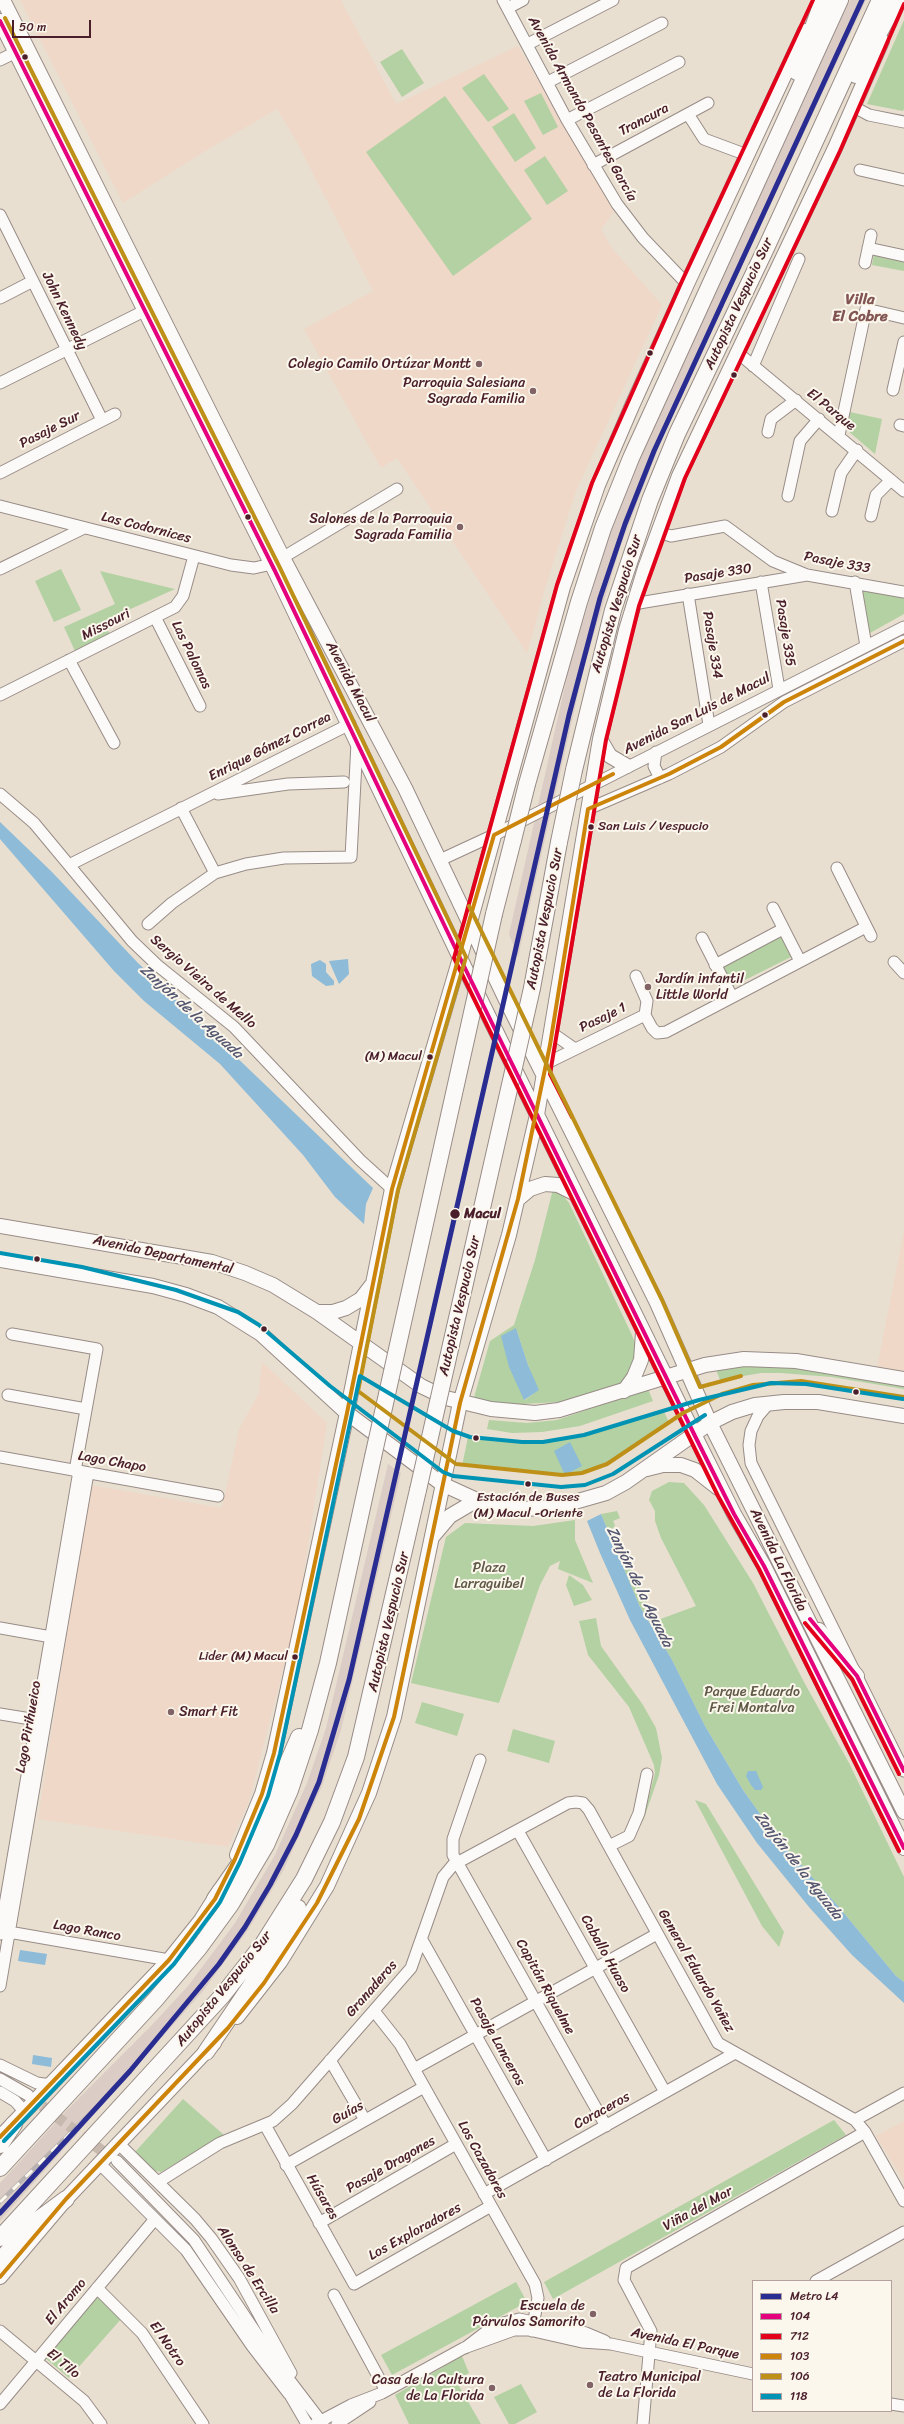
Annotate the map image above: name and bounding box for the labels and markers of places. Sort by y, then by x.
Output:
unlabelled marker [20,52,30,62]
unlabelled marker [645,348,655,358]
place label: Colegio Camilo Ortúzar Montt [288,356,471,372]
marker: Colegio Camilo Ortúzar Montt [474,359,484,369]
unlabelled marker [729,370,739,380]
place label: Parroquia Salesiana Sagrada Familia [403,375,525,408]
marker: Parroquia Salesiana Sagrada Familia [528,386,538,396]
place label: Salones de la Parroquia Sagrada Familia [309,511,452,544]
unlabelled marker [243,512,253,522]
marker: Salones de la Parroquia Sagrada Familia [455,522,465,532]
unlabelled marker [760,710,770,720]
place label: San Luis / Vespucio [598,819,709,835]
marker: San Luis / Vespucio [586,822,596,832]
place label: Jardín infantil Little World [656,971,744,1004]
marker: Jardín infantil Little World [643,982,653,992]
place label: (M) Macul [365,1049,422,1065]
marker: (M) Macul [425,1052,435,1062]
place label: Macul [464,1206,501,1222]
marker: Macul [448,1207,462,1221]
unlabelled marker [32,1254,42,1264]
unlabelled marker [259,1324,269,1334]
unlabelled marker [851,1387,861,1397]
unlabelled marker [471,1433,481,1443]
marker: Estación de Buses (M) Macul -Oriente [523,1479,533,1489]
place label: Estación de Buses (M) Macul -Oriente [473,1490,583,1521]
place label: Lider (M) Macul [199,1649,288,1665]
marker: Lider (M) Macul [290,1652,300,1662]
place label: Smart Fit [179,1704,238,1720]
marker: Smart Fit [166,1707,176,1717]
place label: Escuela de Párvulos Samorito [472,2298,585,2330]
marker: Escuela de Párvulos Samorito [588,2309,598,2319]
place label: Teatro Municipal de La Florida [598,2369,701,2402]
place label: Casa de la Cultura de La Florida [372,2372,484,2404]
marker: Teatro Municipal de La Florida [585,2380,595,2390]
marker: Casa de la Cultura de La Florida [487,2383,497,2393]

